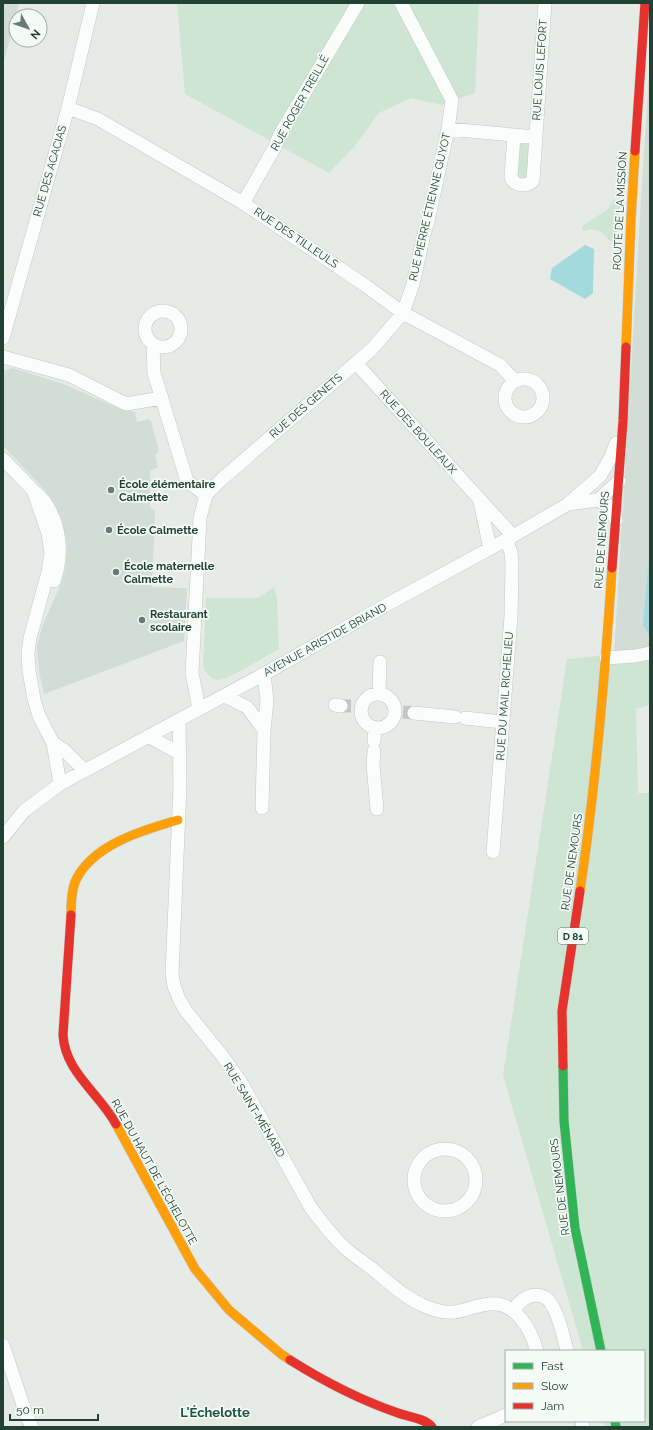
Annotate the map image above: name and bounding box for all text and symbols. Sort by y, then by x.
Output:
north arrow [8,8,48,48]
street label: RUE LOUIS LEFORT [530,19,550,121]
text: N [28,27,43,42]
street label: RUE ROGER TREILLÉ [267,52,332,153]
street label: RUE DES ACACIAS [31,123,69,218]
street label: RUE PIERRE ÉTIENNE GUYOT [406,131,453,283]
street label: ROUTE DE LA MISSION [610,151,630,271]
street label: RUE DES TILLEULS [251,205,341,271]
street label: RUE DES GENETS [267,371,345,441]
street label: RUE DES BOULEAUX [377,387,459,477]
place label: École élémentaire Calmette [119,477,216,504]
marker: École élémentaire Calmette [106,485,116,495]
street label: RUE DE NEMOURS [592,491,612,589]
place label: École Calmette [117,523,198,537]
marker: École Calmette [104,525,114,535]
place label: École maternelle Calmette [124,559,215,586]
marker: École maternelle Calmette [111,567,121,577]
street label: AVENUE ARISTIDE BRIAND [261,601,389,679]
place label: Restaurant scolaire [150,608,209,634]
marker: Restaurant scolaire [137,615,147,625]
street label: RUE DU MAIL RICHELIEU [494,631,516,761]
street label: RUE DE NEMOURS [559,812,585,911]
road number: D 81 [558,928,588,944]
street label: RUE SAINT-MÉNARD [221,1060,288,1160]
street label: RUE DU HAUT DE L'ÉCHELOTTE [108,1096,201,1247]
street label: RUE DE NEMOURS [548,1137,572,1236]
legend [505,1350,645,1422]
text: Fast [541,1359,564,1373]
text: Slow [541,1379,568,1393]
scale bar [10,1396,98,1422]
text: Jam [541,1399,564,1413]
text: 50 m [16,1403,44,1417]
district label: L'Échelotte [180,1405,250,1420]

